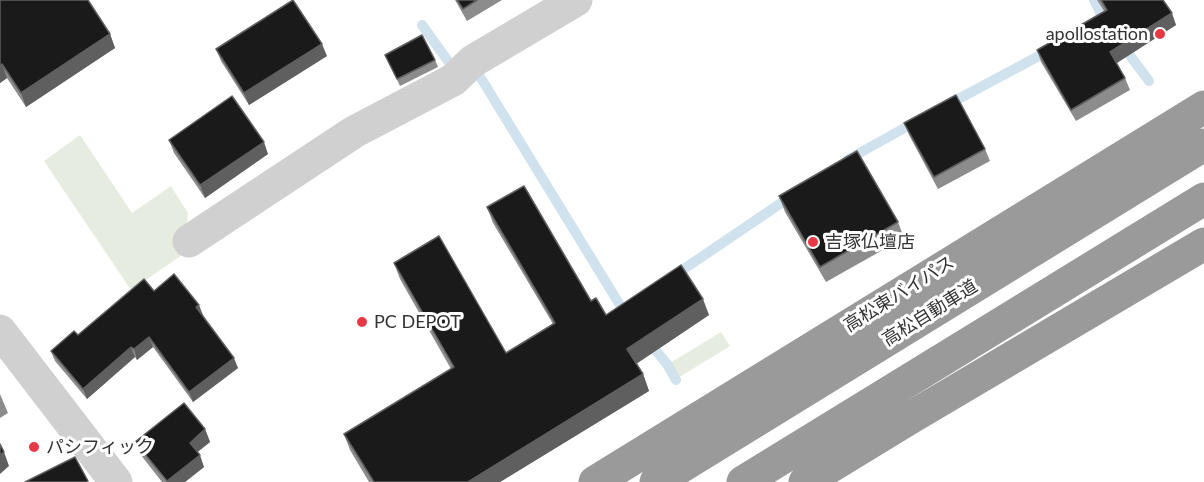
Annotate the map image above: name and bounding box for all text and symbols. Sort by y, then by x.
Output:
place label: apollostation [1046,23,1148,45]
marker: apollostation [1153,27,1167,41]
place label: 吉塚仏壇店 [825,231,915,253]
marker: 吉塚仏壇店 [806,235,820,249]
street label: 高松東バイパス [840,251,958,337]
street label: 高松自動車道 [878,275,982,351]
place label: PC DEPOT [374,311,461,333]
marker: PC DEPOT [355,315,369,329]
place label: パシフィック [46,436,154,458]
marker: パシフィック [27,440,41,454]

